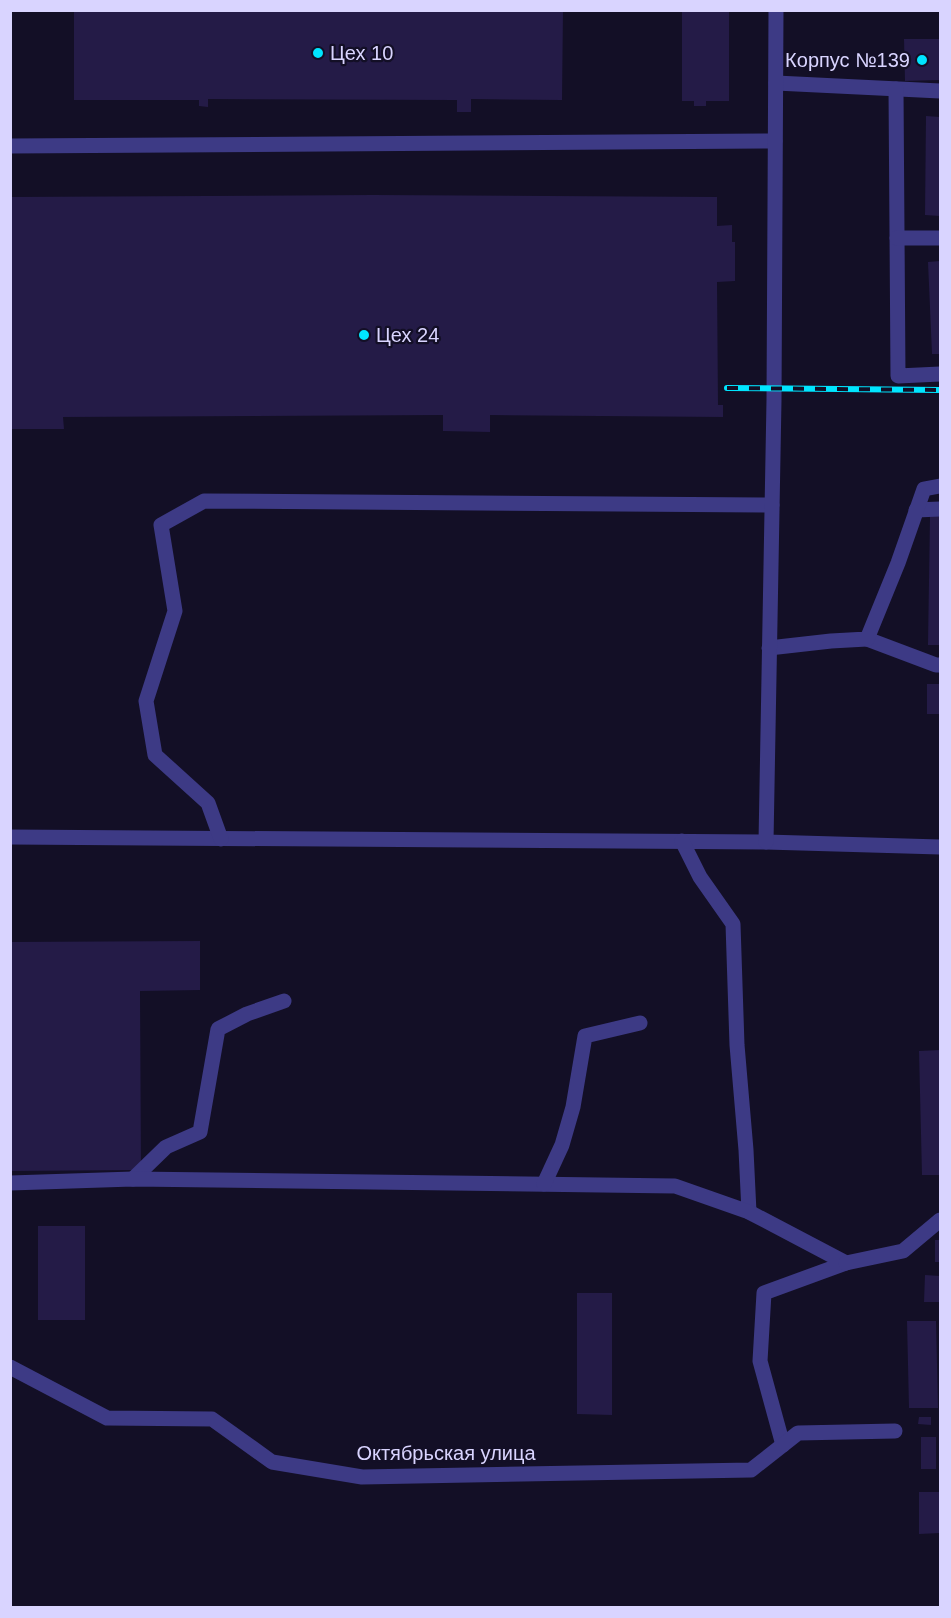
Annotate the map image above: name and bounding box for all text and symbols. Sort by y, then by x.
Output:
place label: Цех 10 [330,42,393,64]
marker: Цех 10 [311,46,325,60]
place label: Корпус №139 [785,49,910,71]
marker: Корпус №139 [915,53,929,67]
place label: Цех 24 [376,324,439,346]
marker: Цех 24 [357,328,371,342]
street label: Октябрьская улица [356,1442,536,1464]

